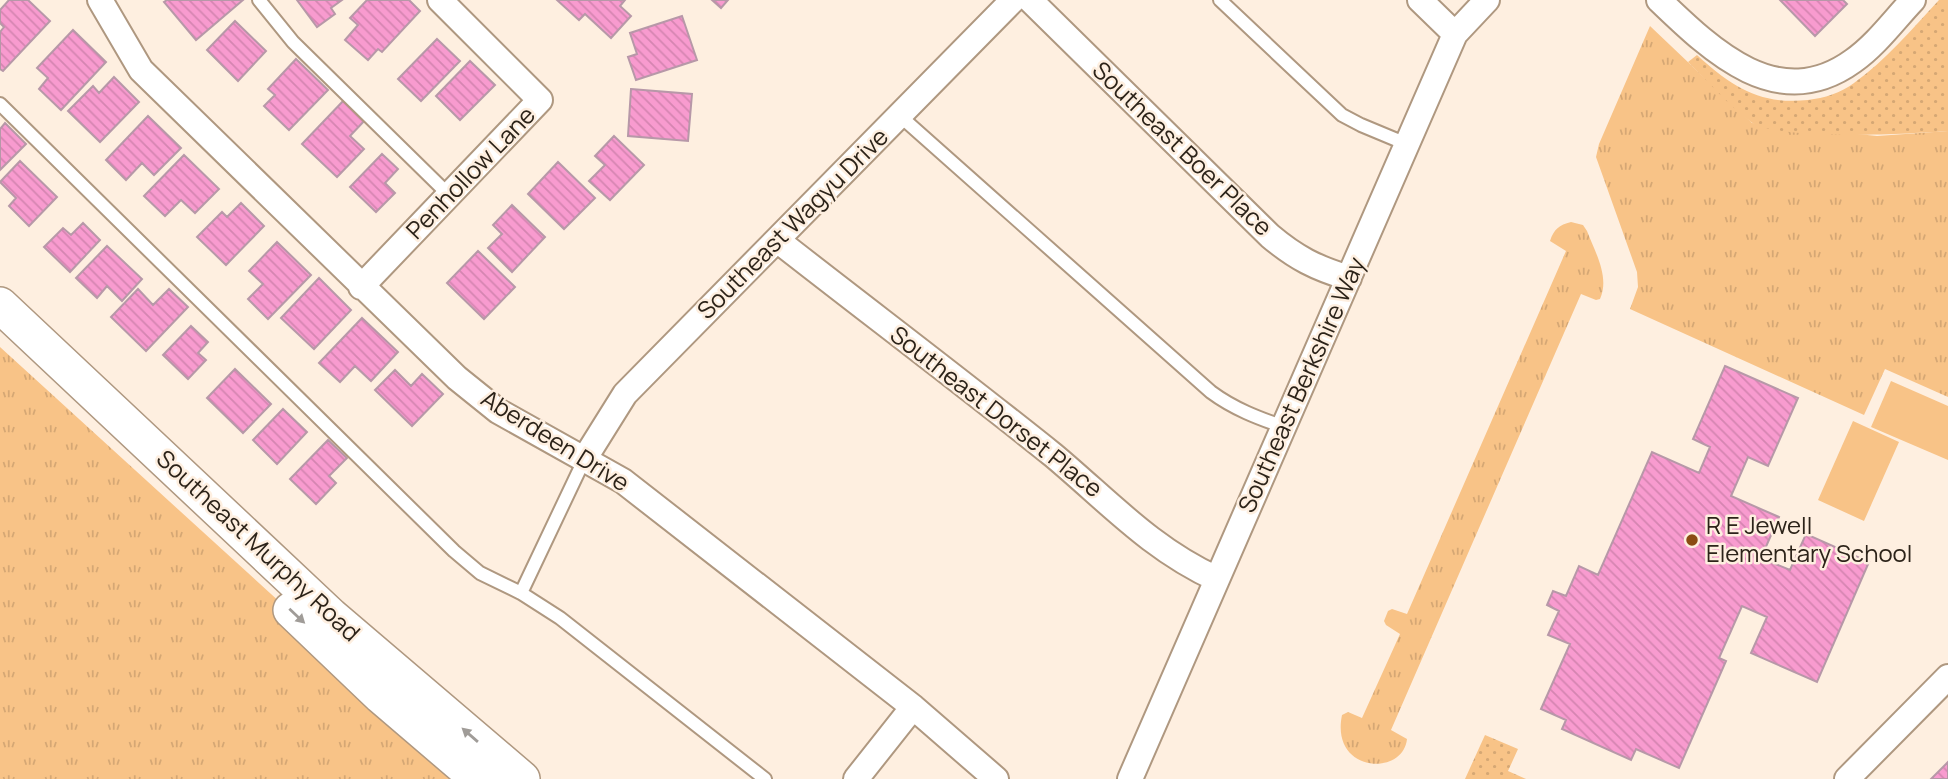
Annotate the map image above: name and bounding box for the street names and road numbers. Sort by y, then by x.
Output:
street label: Southeast Boer Place [1086,53,1280,242]
street label: Penhollow Lane [398,98,542,246]
street label: Southeast Wagyu Drive [689,120,895,326]
street label: Southeast Berkshire Way [1229,251,1372,517]
street label: Southeast Dorset Place [884,317,1110,504]
street label: Aberdeen Drive [475,381,636,498]
street label: Southeast Murphy Road [150,442,368,648]

